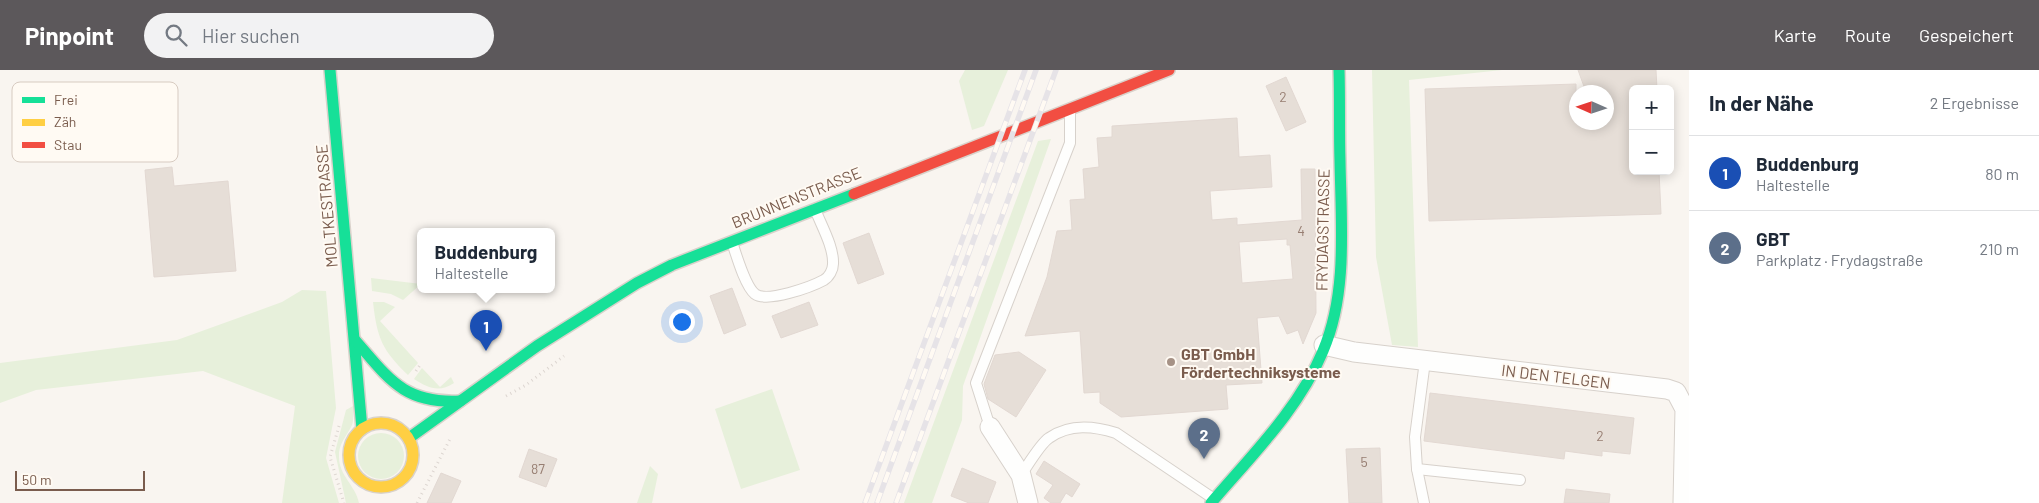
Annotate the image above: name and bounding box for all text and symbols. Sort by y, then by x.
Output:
search box [144,13,494,58]
text: Pinpoint [25,21,114,50]
icon: search [162,21,190,49]
text: Hier suchen [202,24,300,47]
text: Karte [1774,24,1817,46]
text: Route [1845,24,1891,46]
text: Gespeichert [1919,24,2014,46]
legend [12,82,178,162]
north arrow [1569,85,1614,130]
map controls [1629,85,1674,175]
button: + [1629,85,1674,130]
house number: 2 [1279,88,1287,105]
text: In der Nähe [1709,90,1814,115]
text: Frei [54,91,78,108]
text: 2 Ergebnisse [1930,93,2019,112]
text: Zäh [54,113,76,130]
button: − [1629,130,1674,175]
text: Stau [54,136,82,153]
street label: MOLTKESTRASSE [311,144,341,268]
text: Buddenburg [1756,152,1859,175]
street label: BRUNNENSTRASSE [729,162,863,232]
text: 1 [1722,164,1728,183]
text: 80 m [1985,164,2019,183]
street label: FRYDAGSTRASSE [1311,169,1333,291]
text: Haltestelle [1756,175,1830,194]
house number: 4 [1297,222,1305,239]
text: GBT [1756,227,1790,250]
popup [417,228,555,293]
text: 2 [1721,239,1729,258]
text: 210 m [1980,239,2019,258]
text: Buddenburg [435,240,537,263]
text: Parkplatz · Frydagstraße [1756,250,1923,269]
text: Haltestelle [435,263,509,282]
your location [669,309,695,335]
pin: 1 [470,310,502,351]
place label: GBT GmbH Fördertechniksysteme [1181,344,1341,381]
marker: GBT GmbH Fördertechniksysteme [1165,356,1177,368]
street label: IN DEN TELGEN [1500,360,1612,392]
pin: 2 [1188,418,1220,459]
house number: 2 [1596,427,1604,444]
house number: 5 [1360,453,1368,470]
house number: 87 [531,460,545,477]
scale bar [15,468,145,491]
text: 50 m [22,471,51,488]

